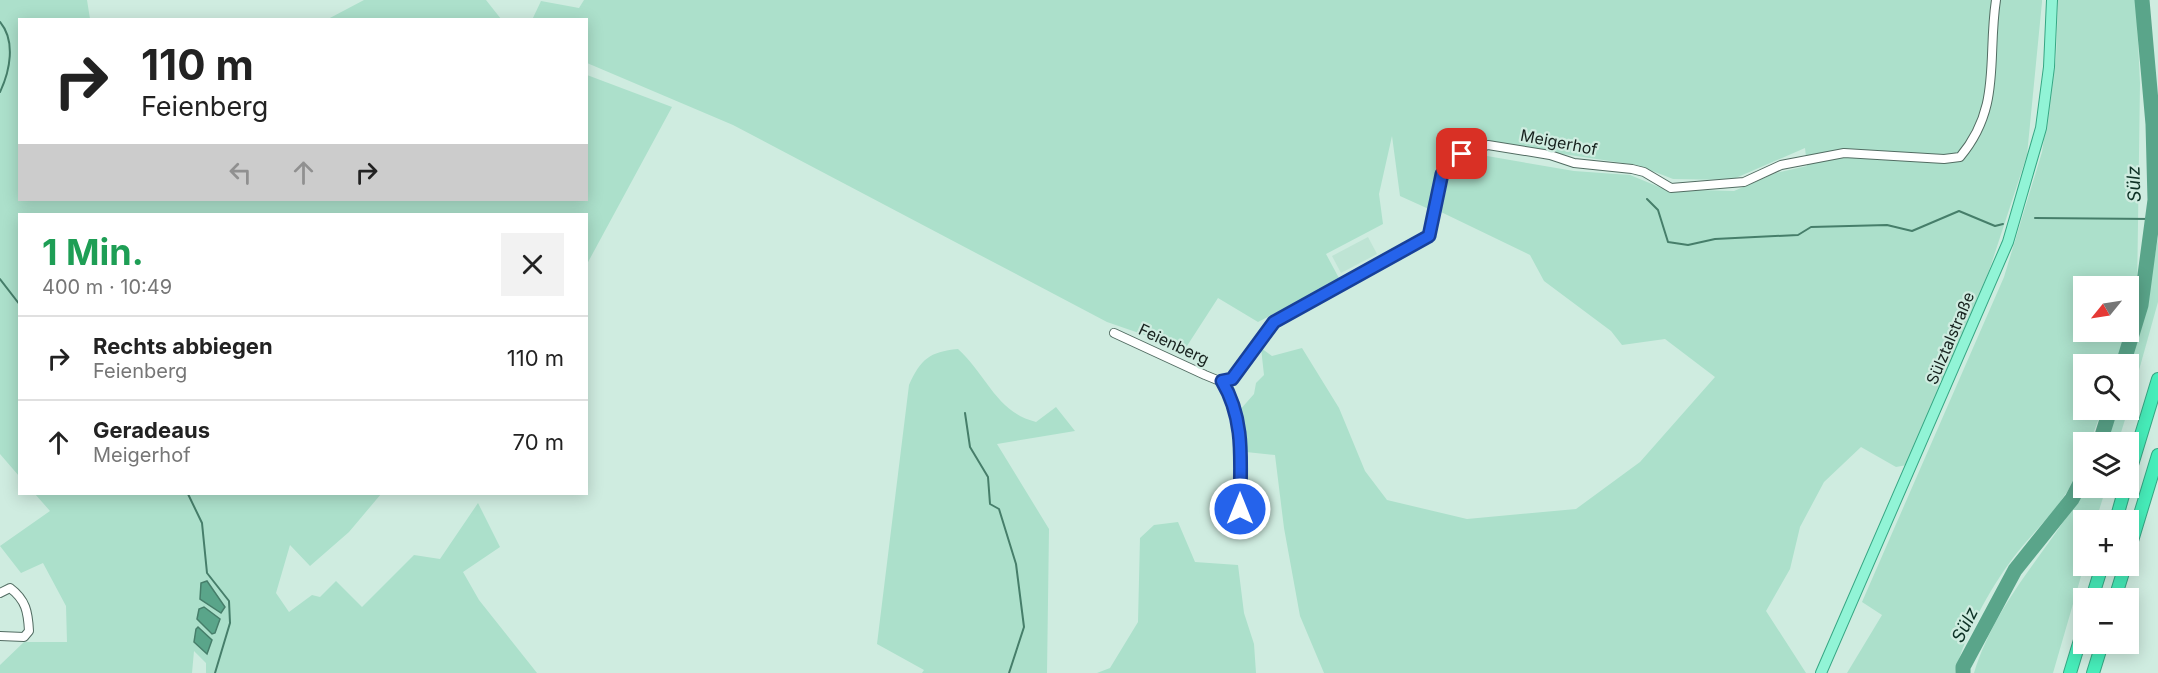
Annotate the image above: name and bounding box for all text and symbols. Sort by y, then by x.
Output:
text: 110 m [141,39,254,90]
icon: right [42,42,120,120]
text: Feienberg [141,90,268,123]
street label: Meigerhof [1519,125,1599,159]
pin [1436,128,1487,179]
icon: arrive [1445,137,1478,170]
icon: left [224,156,257,189]
icon: ahead [287,156,320,189]
icon: right [350,156,383,189]
water label: Sülz [2122,165,2145,203]
text: 1 Min. [42,230,144,274]
button: close [501,233,564,296]
text: 400 m · 10:49 [42,275,172,299]
north arrow [2073,276,2139,342]
map controls [2073,276,2139,654]
street label: Sülztalstraße [1922,289,1978,387]
street label: Feienberg [1136,319,1212,369]
text: Rechts abbiegen [93,333,273,359]
icon: right [42,342,75,375]
text: 110 m [507,345,564,371]
button: search [2073,354,2139,420]
text: Feienberg [93,359,187,383]
text: Geradeaus [93,417,210,443]
icon: ahead [42,426,75,459]
text: 70 m [513,429,564,455]
button: layers [2073,432,2139,498]
text: Meigerhof [93,443,191,467]
position arrow [1208,477,1272,541]
button: + [2073,510,2139,576]
button: − [2073,588,2139,654]
water label: Sülz [1947,604,1982,646]

